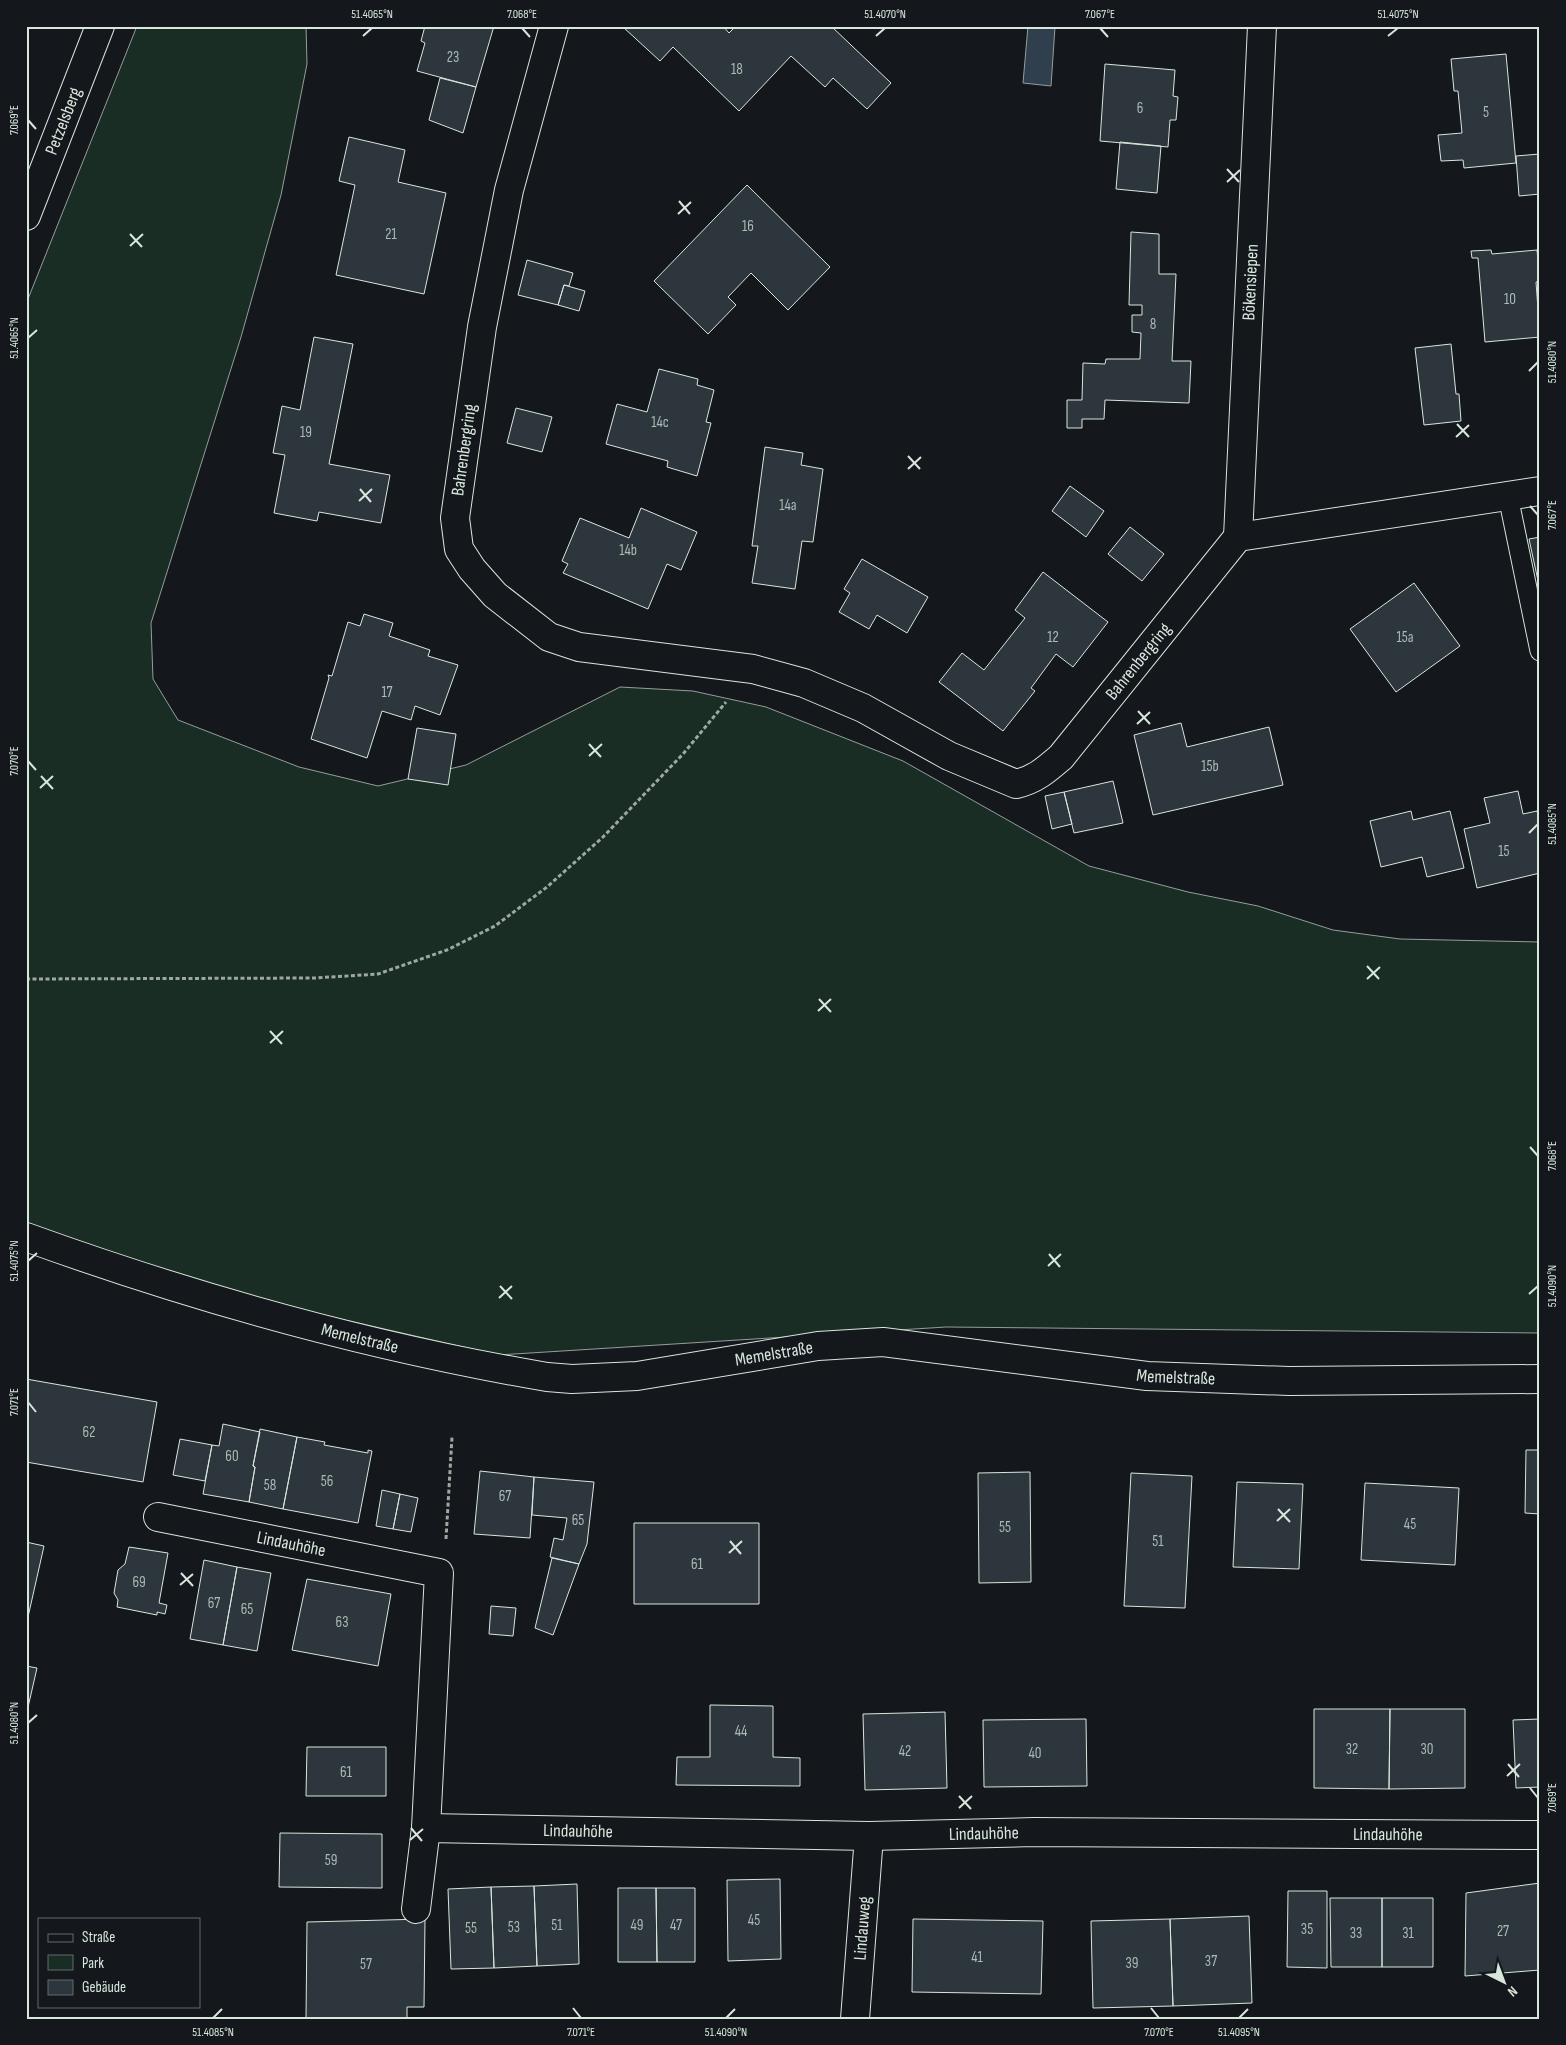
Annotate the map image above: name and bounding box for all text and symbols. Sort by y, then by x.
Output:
text: 51.4065°N [351,7,393,22]
text: 7.068°E [507,7,537,22]
text: 51.4070°N [864,7,906,22]
text: 7.067°E [1085,7,1115,22]
text: 51.4075°N [1377,7,1419,22]
house number: 23 [447,48,459,67]
house number: 18 [731,60,743,79]
street label: Petzelsberg [40,84,86,158]
house number: 6 [1137,99,1143,118]
house number: 5 [1483,103,1489,122]
text: 7.069°E [7,105,22,135]
house number: 16 [742,217,754,236]
house number: 21 [385,225,397,244]
street label: Bökensiepen [1238,244,1262,321]
house number: 10 [1504,290,1516,309]
house number: 8 [1150,315,1156,334]
text: 51.4065°N [7,317,22,359]
text: 51.4080°N [1545,341,1560,383]
street label: Bahrenbergring [447,403,481,497]
house number: 14c [651,413,669,432]
house number: 19 [300,423,312,442]
house number: 14a [779,496,797,515]
text: 7.067°E [1545,500,1560,530]
house number: 14b [619,541,637,560]
street label: Bahrenbergring [1101,618,1175,704]
house number: 12 [1047,628,1059,647]
house number: 15a [1396,628,1414,647]
house number: 17 [381,683,393,702]
text: 7.070°E [7,746,22,776]
house number: 15b [1201,757,1219,776]
text: 51.4085°N [1545,803,1560,845]
house number: 15 [1498,842,1510,861]
text: 7.068°E [1545,1141,1560,1171]
text: 51.4075°N [7,1240,22,1282]
text: 51.4090°N [1545,1265,1560,1307]
street label: Memelstraße [319,1319,400,1358]
street label: Memelstraße [733,1337,814,1370]
street label: Memelstraße [1135,1364,1216,1389]
text: 7.071°E [7,1388,22,1416]
house number: 62 [83,1423,95,1442]
house number: 60 [225,1447,239,1466]
house number: 56 [321,1472,333,1491]
house number: 58 [264,1476,276,1495]
house number: 67 [499,1487,511,1506]
house number: 65 [572,1511,584,1530]
house number: 45 [1404,1515,1416,1534]
house number: 55 [999,1518,1011,1537]
street label: Lindauhöhe [255,1526,328,1561]
house number: 51 [1152,1532,1164,1551]
house number: 61 [691,1555,704,1574]
house number: 69 [132,1573,146,1592]
house number: 67 [208,1594,220,1613]
house number: 65 [241,1600,253,1619]
house number: 63 [336,1613,348,1632]
text: 51.4080°N [7,1702,22,1744]
house number: 44 [735,1722,747,1741]
house number: 32 [1346,1740,1358,1759]
house number: 30 [1421,1740,1433,1759]
house number: 42 [899,1742,911,1761]
house number: 40 [1029,1744,1041,1763]
house number: 61 [340,1763,353,1782]
text: 7.069°E [1545,1783,1560,1813]
street label: Lindauhöhe [543,1820,613,1842]
street label: Lindauhöhe [949,1822,1019,1845]
street label: Lindauhöhe [1353,1823,1423,1845]
house number: 59 [325,1851,337,1870]
street label: Lindauweg [849,1895,875,1961]
house number: 45 [748,1911,760,1930]
house number: 51 [551,1916,563,1935]
house number: 49 [631,1916,643,1935]
house number: 47 [670,1916,682,1935]
legend [38,1918,200,2008]
house number: 53 [508,1918,520,1937]
house number: 55 [465,1919,477,1938]
house number: 35 [1301,1920,1313,1939]
house number: 27 [1497,1922,1509,1941]
house number: 33 [1350,1924,1362,1943]
house number: 31 [1402,1924,1415,1943]
text: Straße [82,1928,115,1947]
house number: 41 [971,1948,984,1967]
house number: 37 [1205,1952,1217,1971]
text: Park [82,1954,104,1973]
house number: 39 [1126,1954,1138,1973]
house number: 57 [360,1955,372,1974]
north arrow [1478,1958,1528,2008]
text: Gebäude [82,1978,126,1997]
text: N [1504,1982,1521,2000]
text: 51.4085°N [192,2025,234,2040]
text: 7.071°E [567,2025,595,2040]
text: 51.4090°N [705,2025,747,2040]
text: 7.070°E [1144,2025,1174,2040]
text: 51.4095°N [1218,2025,1260,2040]

